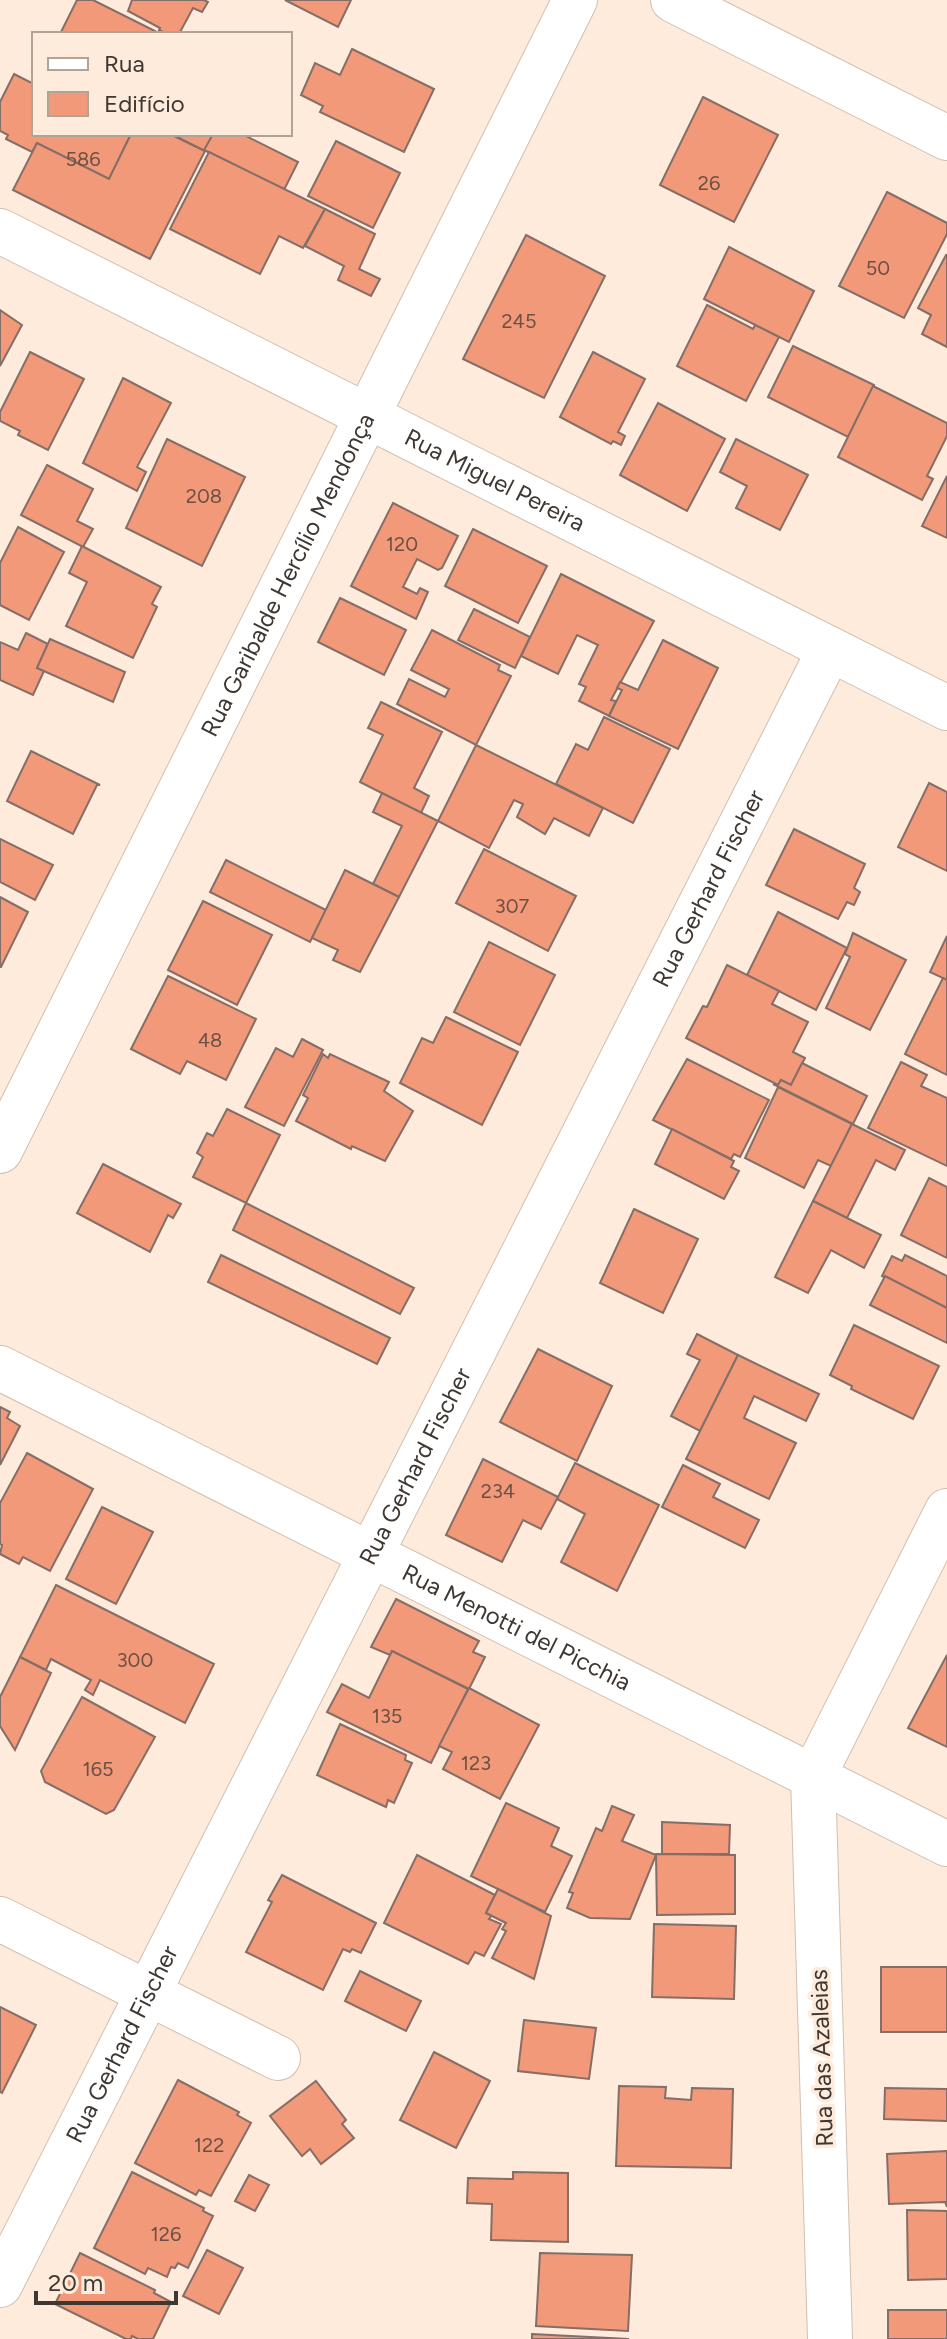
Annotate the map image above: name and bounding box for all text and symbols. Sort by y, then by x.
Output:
legend [32,32,292,136]
text: Rua [104,49,145,78]
text: Edifício [104,89,185,118]
house number: 586 [65,147,101,171]
house number: 26 [698,171,720,195]
house number: 50 [866,256,890,280]
house number: 245 [501,309,537,333]
street label: Rua Garibalde Hercílio Mendonça [194,408,380,741]
street label: Rua Miguel Pereira [400,422,590,537]
house number: 208 [186,484,222,508]
house number: 120 [386,532,418,556]
street label: Rua Gerhard Fischer [646,785,770,992]
house number: 307 [495,894,529,918]
house number: 48 [198,1028,222,1052]
street label: Rua Gerhard Fischer [353,1363,477,1570]
house number: 234 [481,1479,515,1503]
street label: Rua Menotti del Picchia [398,1558,636,1697]
house number: 300 [117,1648,153,1672]
house number: 135 [372,1704,402,1728]
house number: 123 [461,1751,491,1775]
house number: 165 [82,1757,114,1781]
street label: Rua Gerhard Fischer [60,1941,184,2147]
street label: Rua das Azaleias [804,1969,839,2147]
house number: 122 [194,2133,224,2157]
house number: 126 [151,2222,181,2246]
scale bar [36,2255,176,2305]
text: 20 m [48,2268,103,2297]

